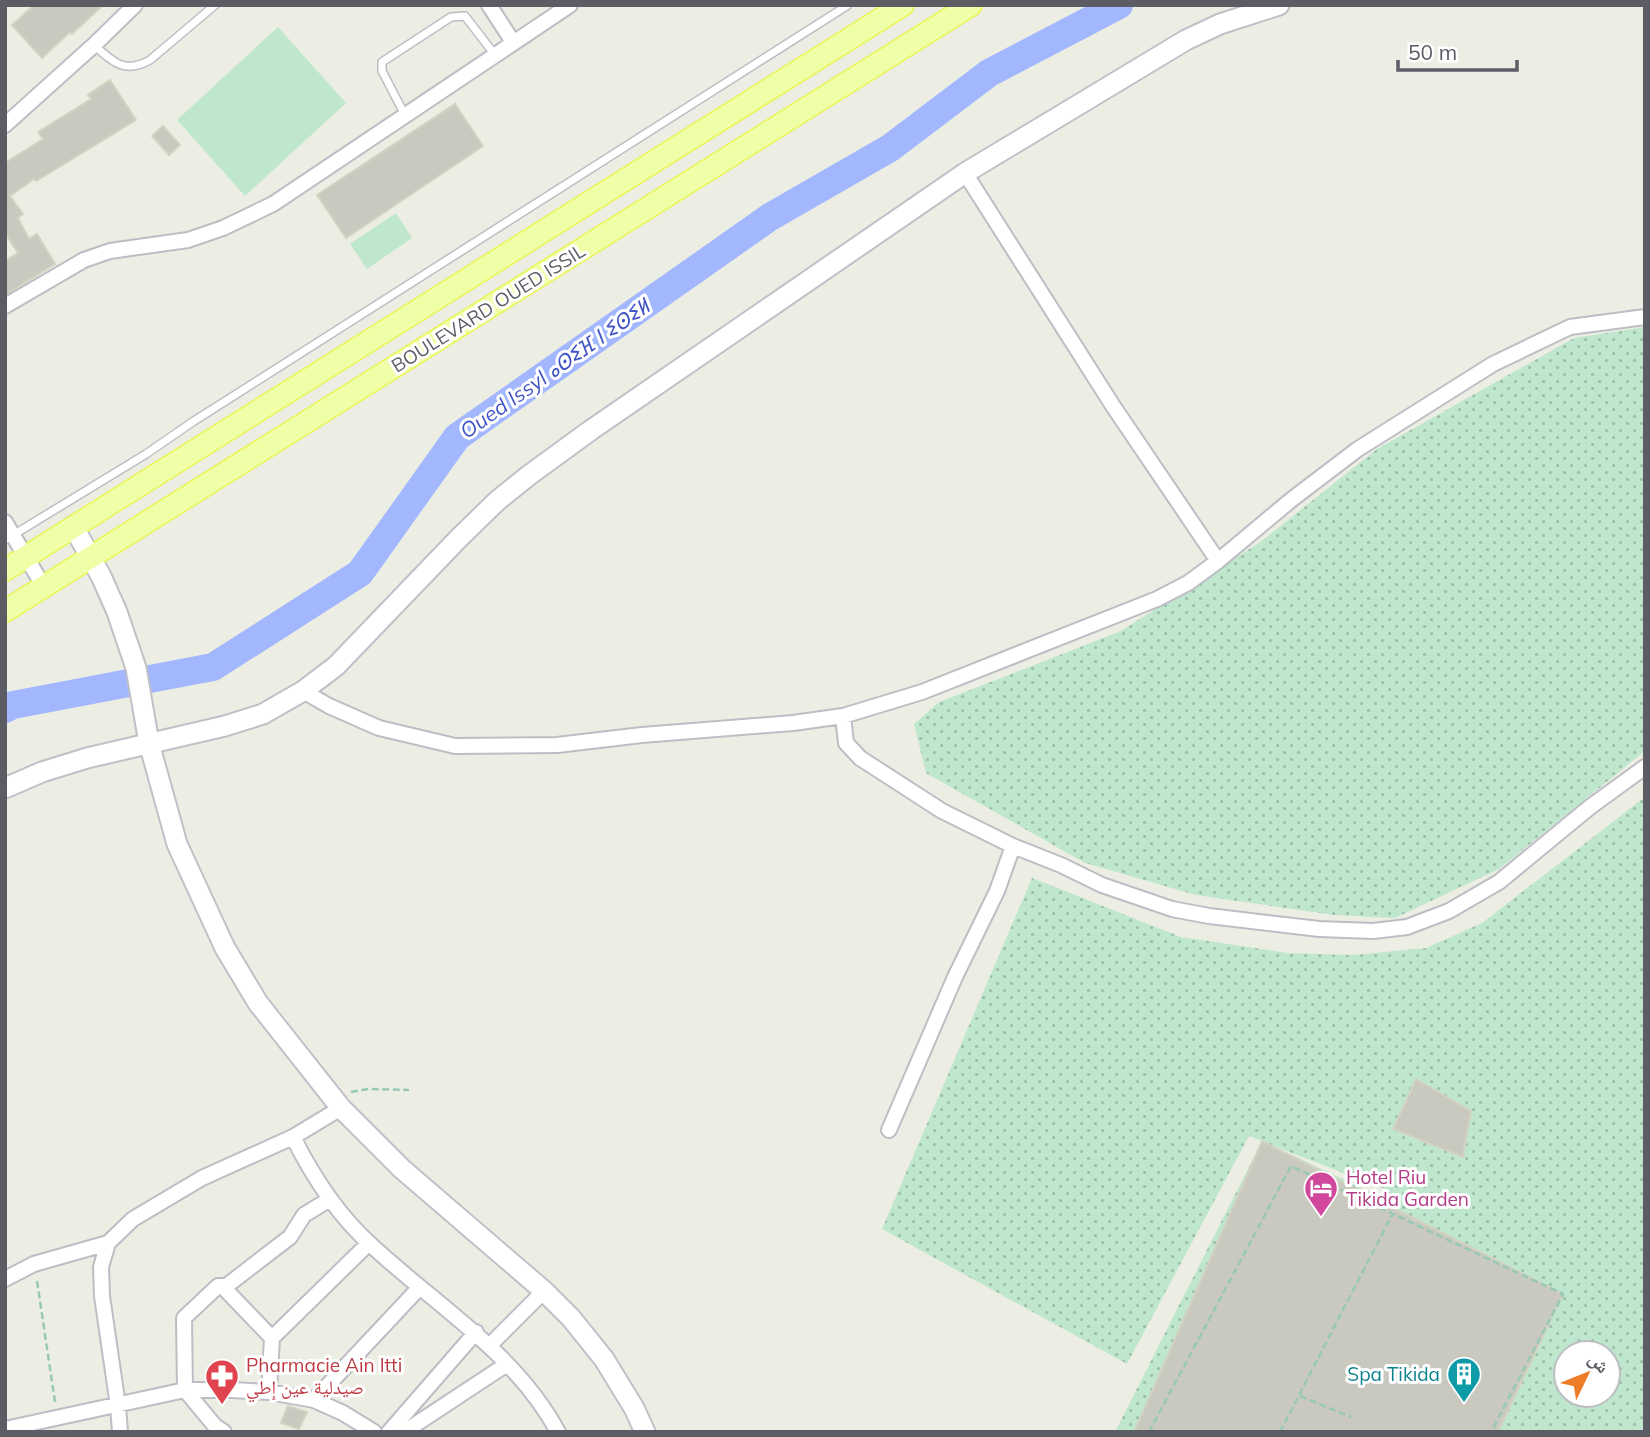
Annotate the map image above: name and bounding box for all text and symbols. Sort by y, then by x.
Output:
scale bar [1398,28,1517,72]
text: 50 m [1408,39,1457,65]
street label: BOULEVARD OUED ISSIL [387,238,590,378]
water label: Oued Issyl ⴰⵙⵉⴼ ⵏ ⵉⵙⵉⵍ [455,292,656,444]
place label: Hotel Riu Tikida Garden [1346,1165,1469,1211]
hotel icon: Hotel Riu Tikida Garden [1302,1169,1340,1218]
north arrow [1552,1339,1622,1409]
text: ش [1584,1347,1615,1378]
place label: Pharmacie Ain Itti صيدلية عين إطي [246,1353,402,1403]
building icon: Spa Tikida [1445,1355,1483,1404]
pharmacy icon: Pharmacie Ain Itti صيدلية عين إطي [203,1357,241,1406]
place label: Spa Tikida [1347,1362,1440,1386]

